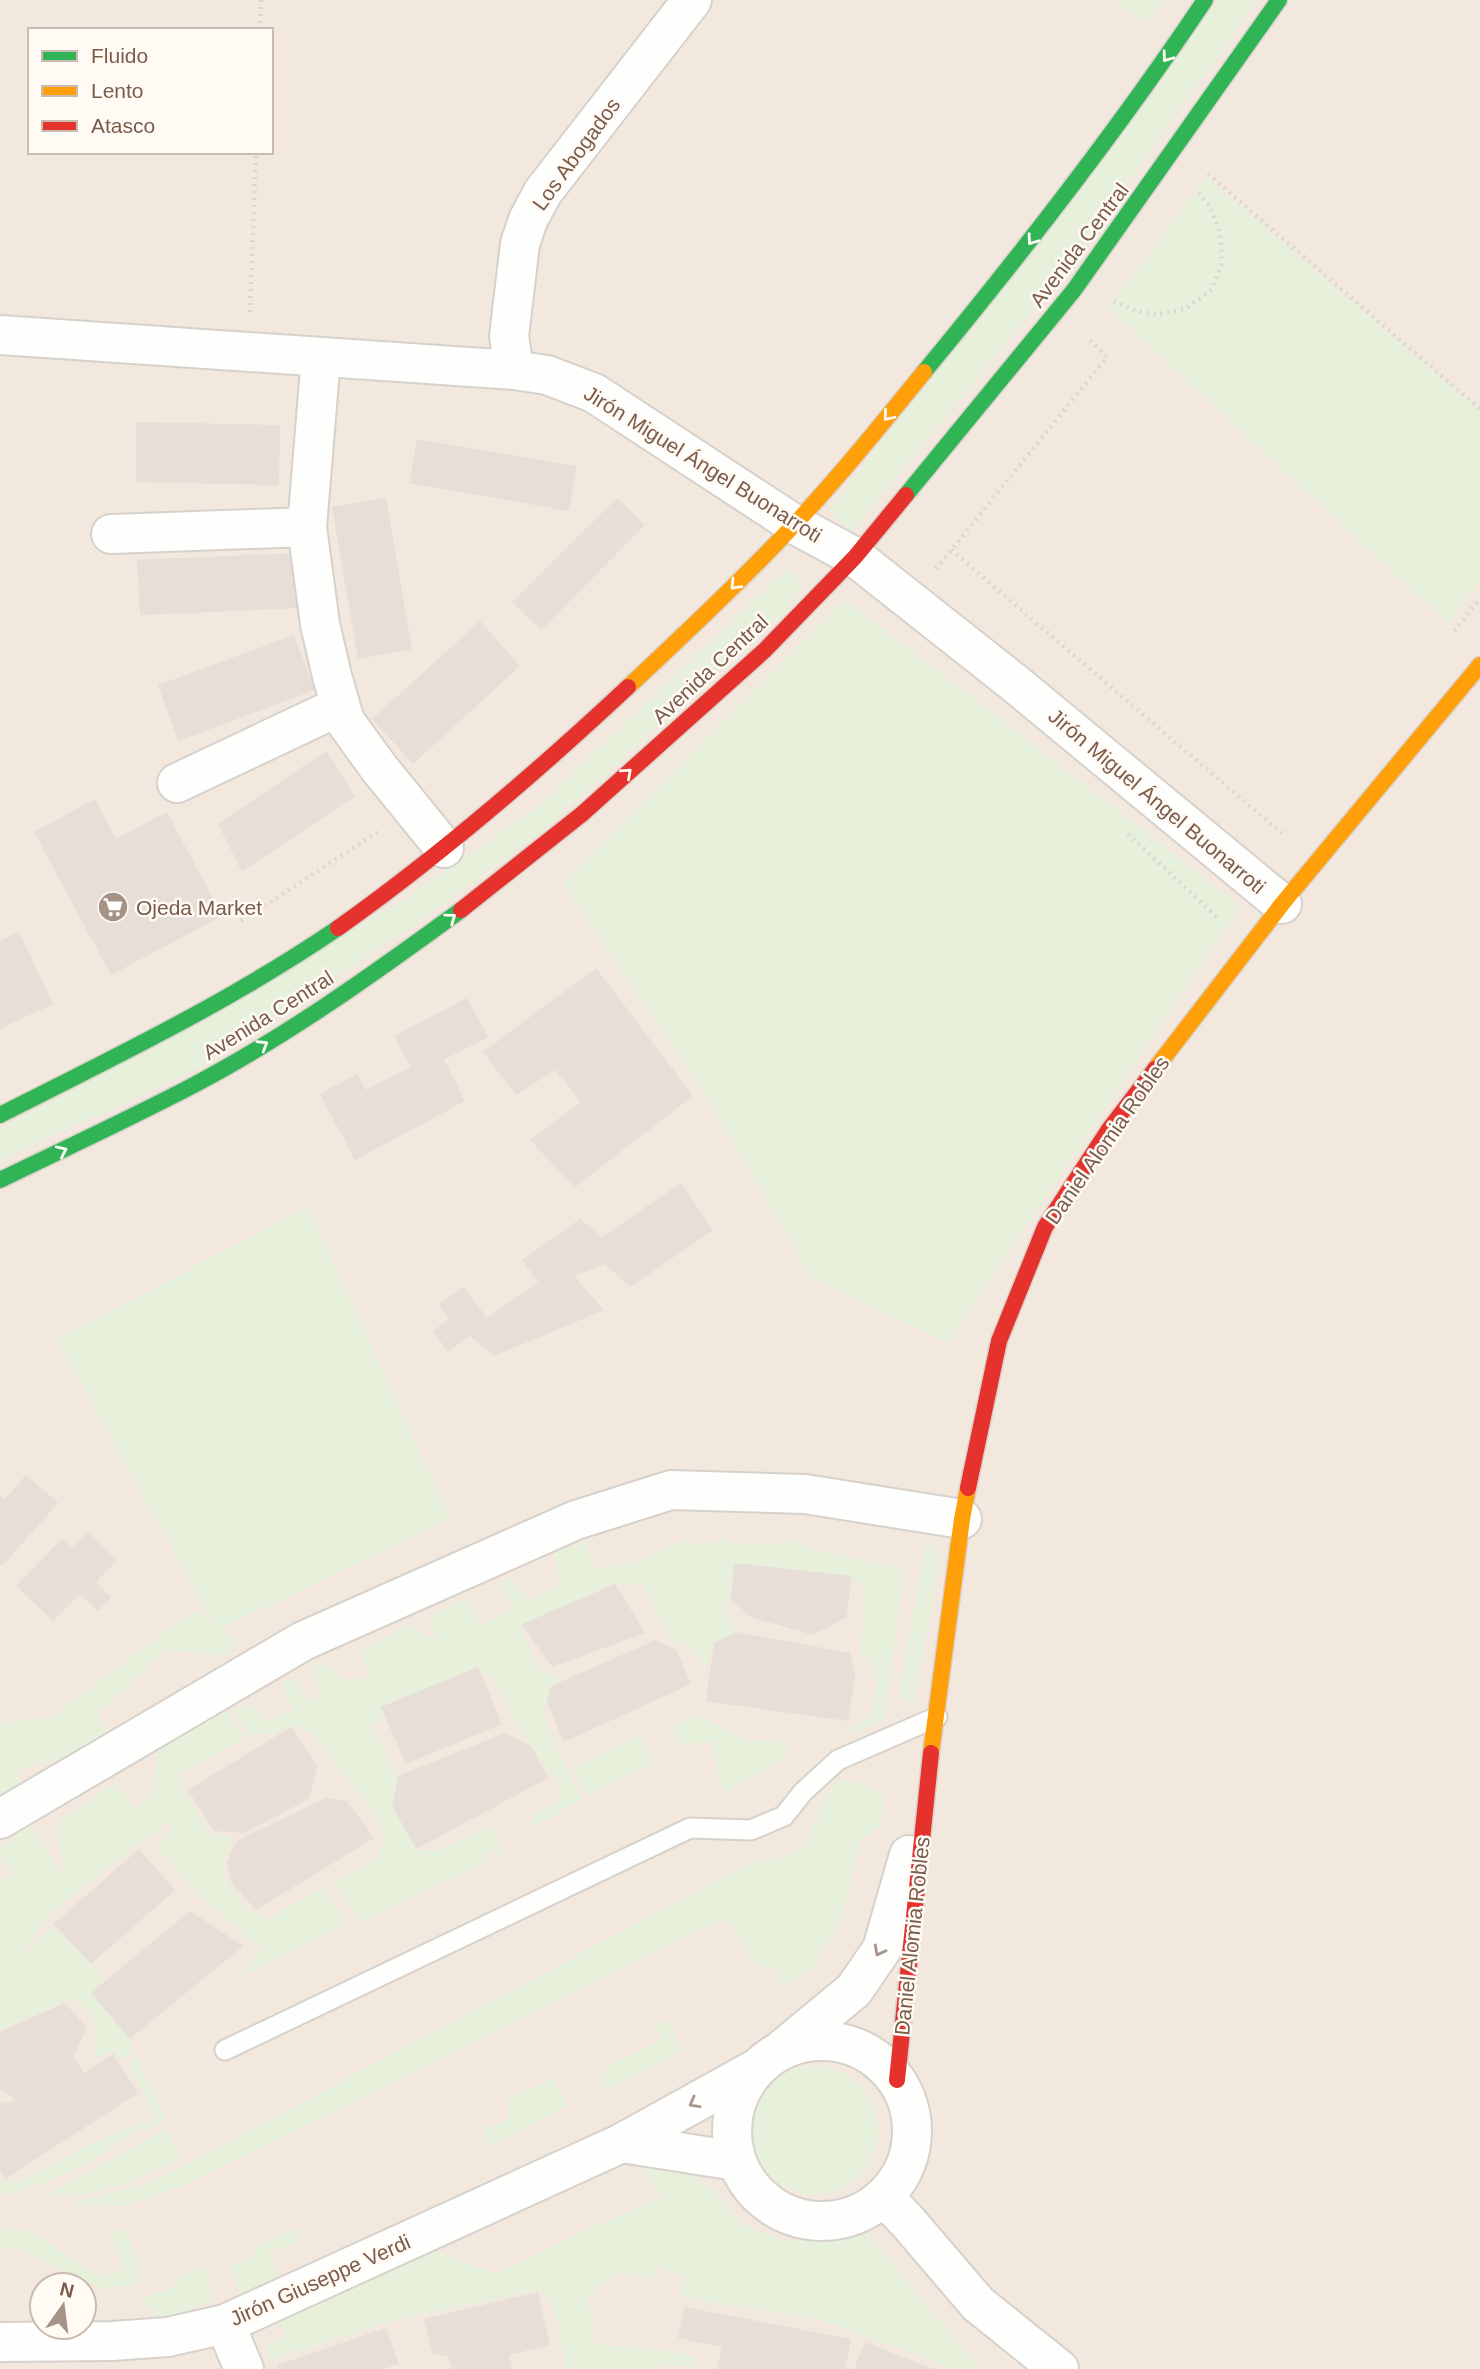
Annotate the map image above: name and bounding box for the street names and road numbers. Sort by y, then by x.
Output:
street label: Los Abogados [528,93,624,215]
street label: Avenida Central [1025,179,1133,311]
street label: Jirón Miguel Ángel Buonarroti [580,381,826,547]
street label: Avenida Central [648,610,772,728]
street label: Jirón Miguel Ángel Buonarroti [1044,704,1270,898]
street label: Avenida Central [199,966,337,1064]
street label: Daniel Alomia Robles [1040,1052,1174,1228]
street label: Daniel Alomia Robles [890,1836,934,2036]
street label: Jirón Giuseppe Verdi [226,2230,414,2330]

